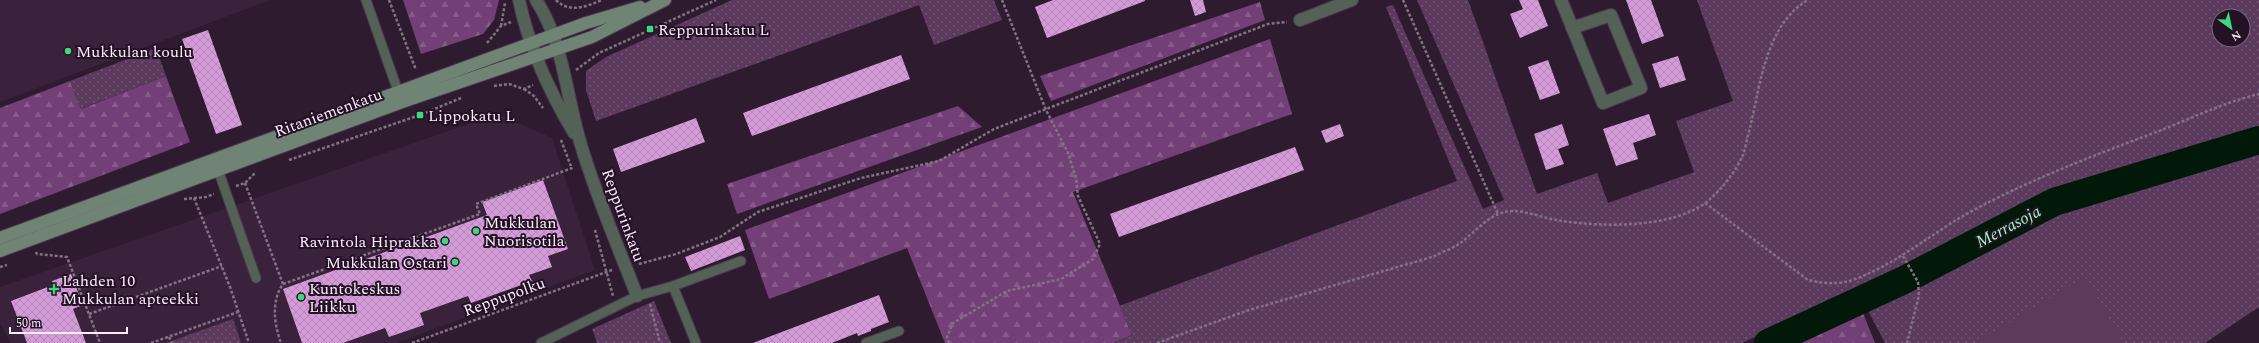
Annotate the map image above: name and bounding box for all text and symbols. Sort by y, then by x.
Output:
north arrow [2211,8,2251,48]
place label: Reppurinkatu L [658,18,769,42]
marker: Reppurinkatu L [645,24,655,34]
text: N [2228,26,2245,46]
place label: Mukkulan koulu [76,40,193,64]
marker: Mukkulan koulu [63,46,73,56]
street label: Ritaniemenkatu [271,82,386,144]
place label: Lippokatu L [428,104,515,128]
marker: Lippokatu L [415,110,425,120]
street label: Reppurinkatu [595,166,651,265]
water label: Merrasoja [1971,199,2046,255]
place label: Mukkulan Nuorisotila [484,211,565,253]
marker: Mukkulan Nuorisotila [471,226,481,236]
place label: Ravintola Hiprakka [299,230,437,254]
marker: Ravintola Hiprakka [440,236,450,246]
place label: Mukkulan Ostari [326,251,447,275]
marker: Mukkulan Ostari [450,257,460,267]
place label: Lahden 10 Mukkulan apteekki [62,269,199,311]
street label: Reppupolku [460,271,549,323]
place label: Kuntokeskus Liikku [309,277,401,319]
marker: Lahden 10 Mukkulan apteekki [49,284,59,294]
marker: Kuntokeskus Liikku [296,292,306,302]
scale bar [10,309,127,335]
text: 50 m [16,314,41,333]

